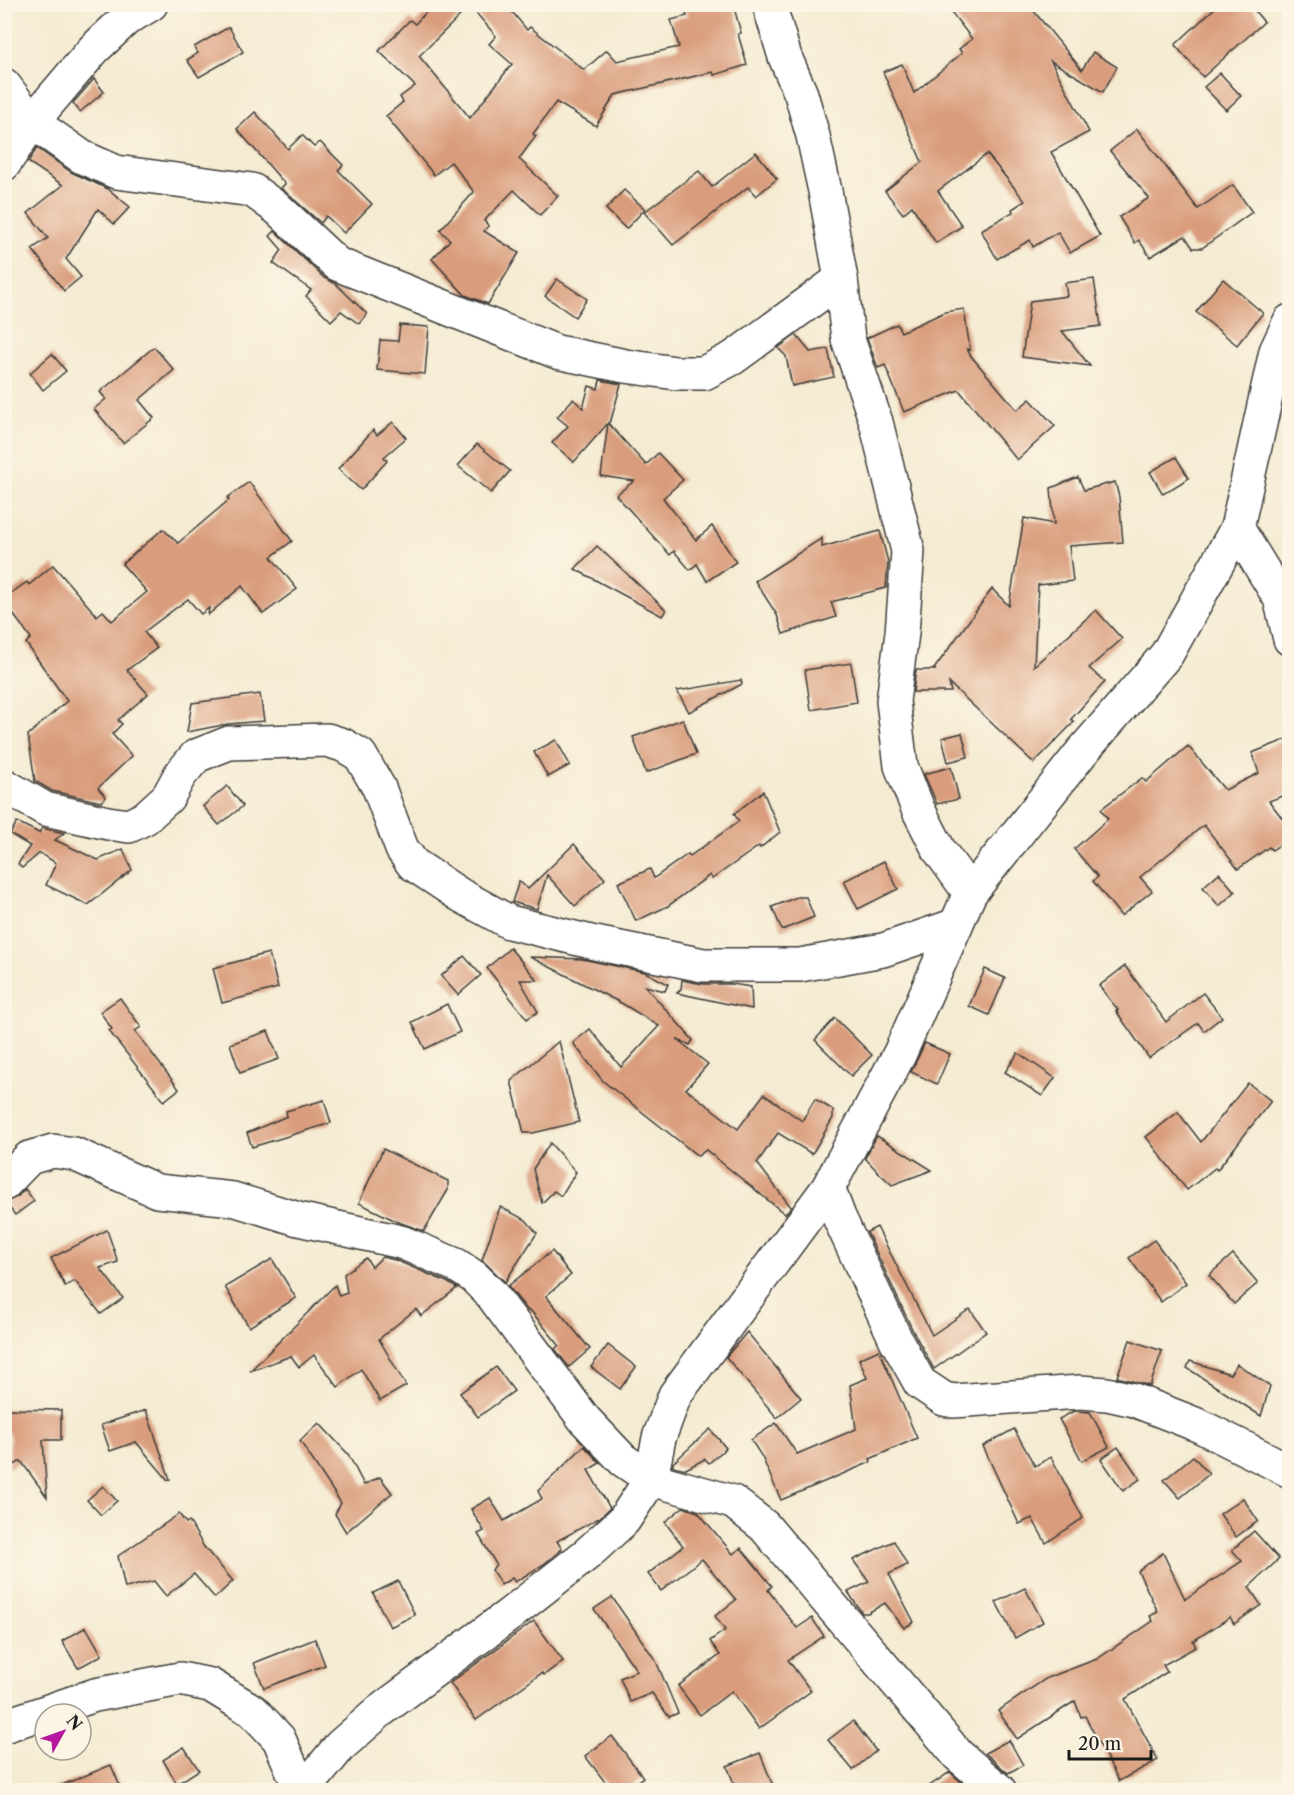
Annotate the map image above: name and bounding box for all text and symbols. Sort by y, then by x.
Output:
north arrow [33,1702,93,1762]
text: N [62,1711,87,1734]
scale bar [1069,1723,1152,1761]
text: 20 m [1078,1733,1122,1755]

